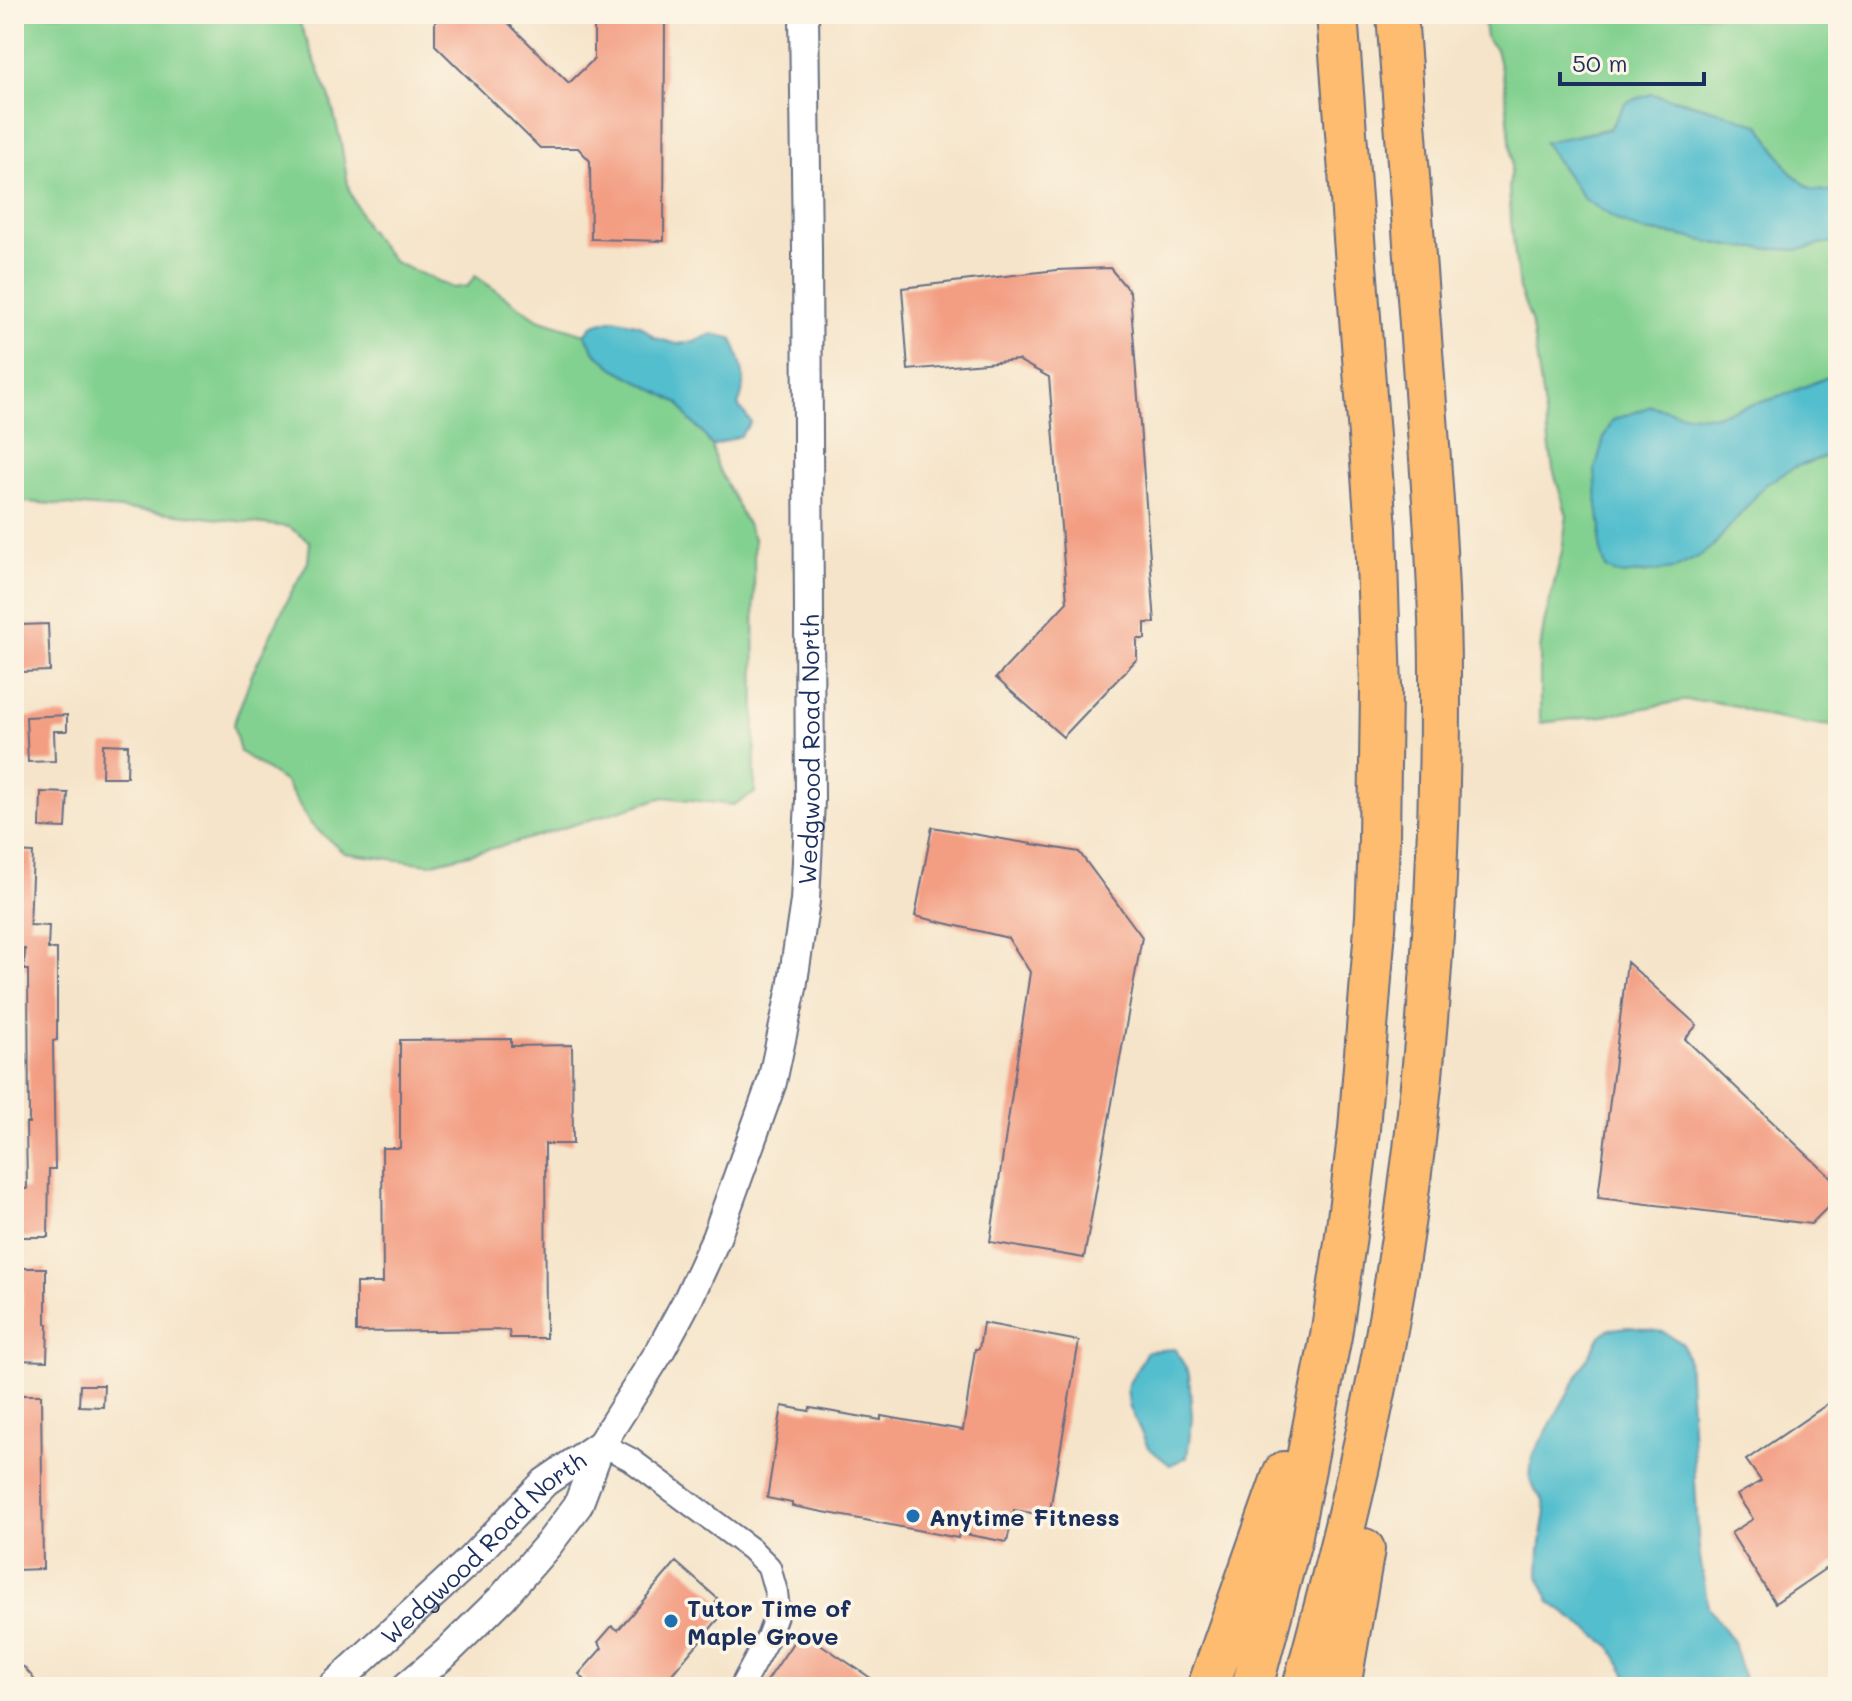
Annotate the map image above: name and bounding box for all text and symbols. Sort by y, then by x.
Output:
scale bar [1560,36,1704,86]
text: 50 m [1572,47,1628,78]
street label: Wedgwood Road North [790,614,826,886]
street label: Wedgwood Road North [374,1444,591,1651]
place label: Anytime Fitness [929,1501,1120,1532]
marker: Anytime Fitness [904,1507,922,1525]
place label: Tutor Time of Maple Grove [687,1592,851,1651]
marker: Tutor Time of Maple Grove [662,1612,680,1630]

